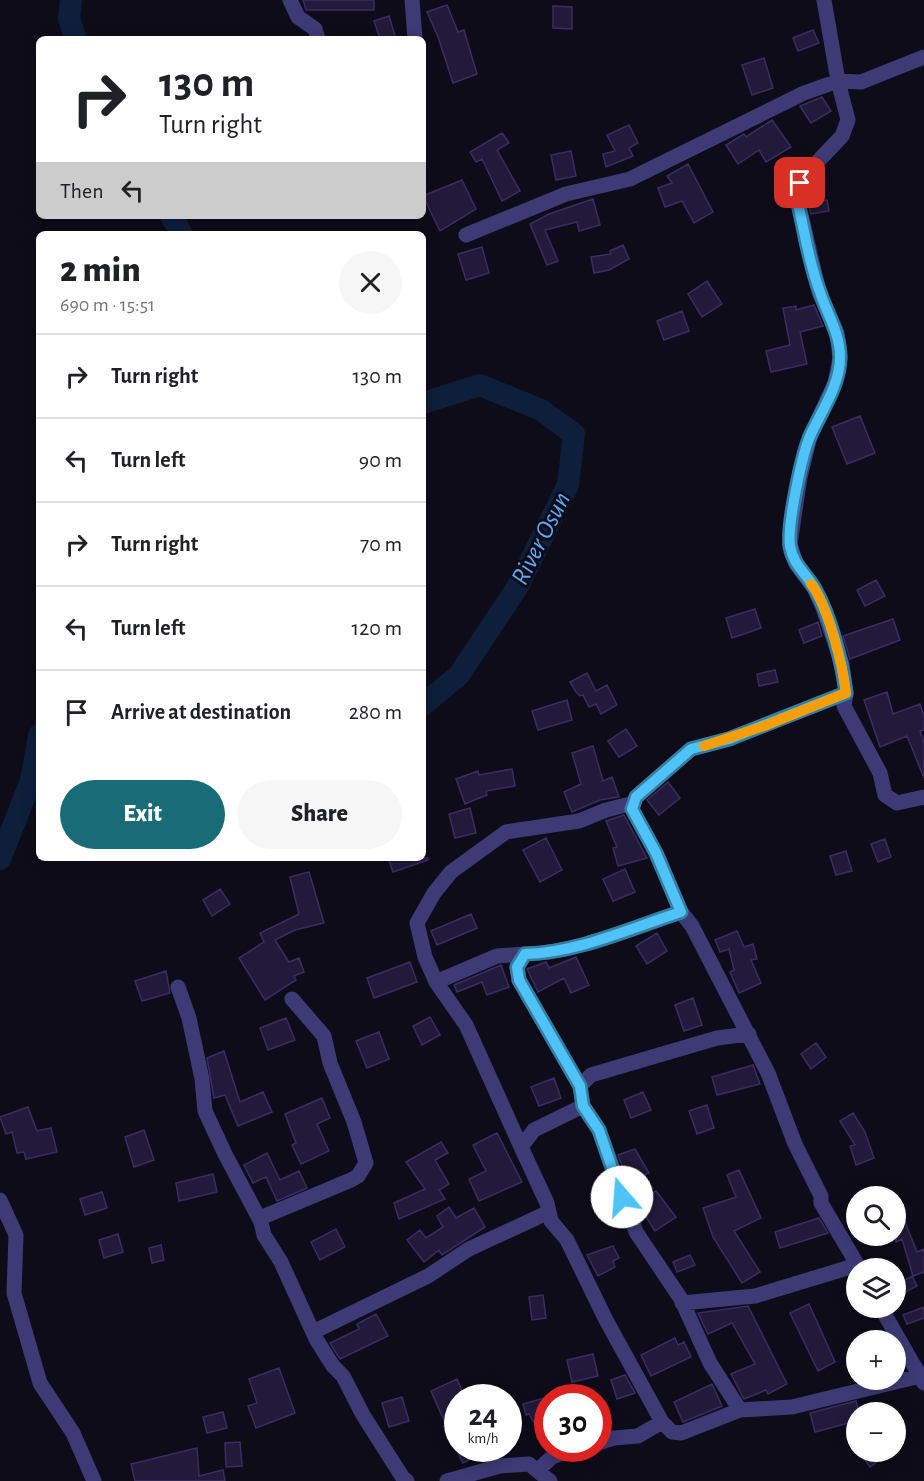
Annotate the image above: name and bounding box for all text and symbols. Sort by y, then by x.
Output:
icon: right [60,60,138,138]
text: 130 m [159,62,254,104]
text: Turn right [159,111,262,138]
pin [774,157,825,208]
icon: arrive [783,166,816,199]
icon: left [116,174,149,207]
text: Then [60,180,104,202]
button: close [339,251,402,314]
text: 2 min [60,252,141,288]
text: 690 m · 15:51 [60,295,155,315]
icon: right [60,360,93,393]
text: Turn right [111,365,198,387]
text: 130 m [353,365,402,387]
icon: left [60,444,93,477]
text: Turn left [111,449,185,471]
text: 90 m [359,449,402,471]
water label: River Osun [507,488,575,589]
icon: right [60,528,93,561]
text: Turn right [111,533,198,555]
text: 70 m [360,533,402,555]
icon: left [60,612,93,645]
text: Turn left [111,617,185,639]
text: 120 m [352,617,402,639]
icon: arrive [60,696,93,729]
text: Arrive at destination [111,701,291,723]
text: 280 m [349,701,402,723]
button: Exit [60,780,225,849]
button: Share [237,780,402,849]
position arrow [590,1165,654,1229]
map controls [846,1186,906,1462]
button: search [846,1186,906,1246]
button: layers [846,1258,906,1318]
button: + [846,1330,906,1390]
speed limit sign: 30 [534,1384,612,1462]
text: 24 [468,1401,498,1431]
button: − [846,1402,906,1462]
text: km/h [468,1431,498,1446]

